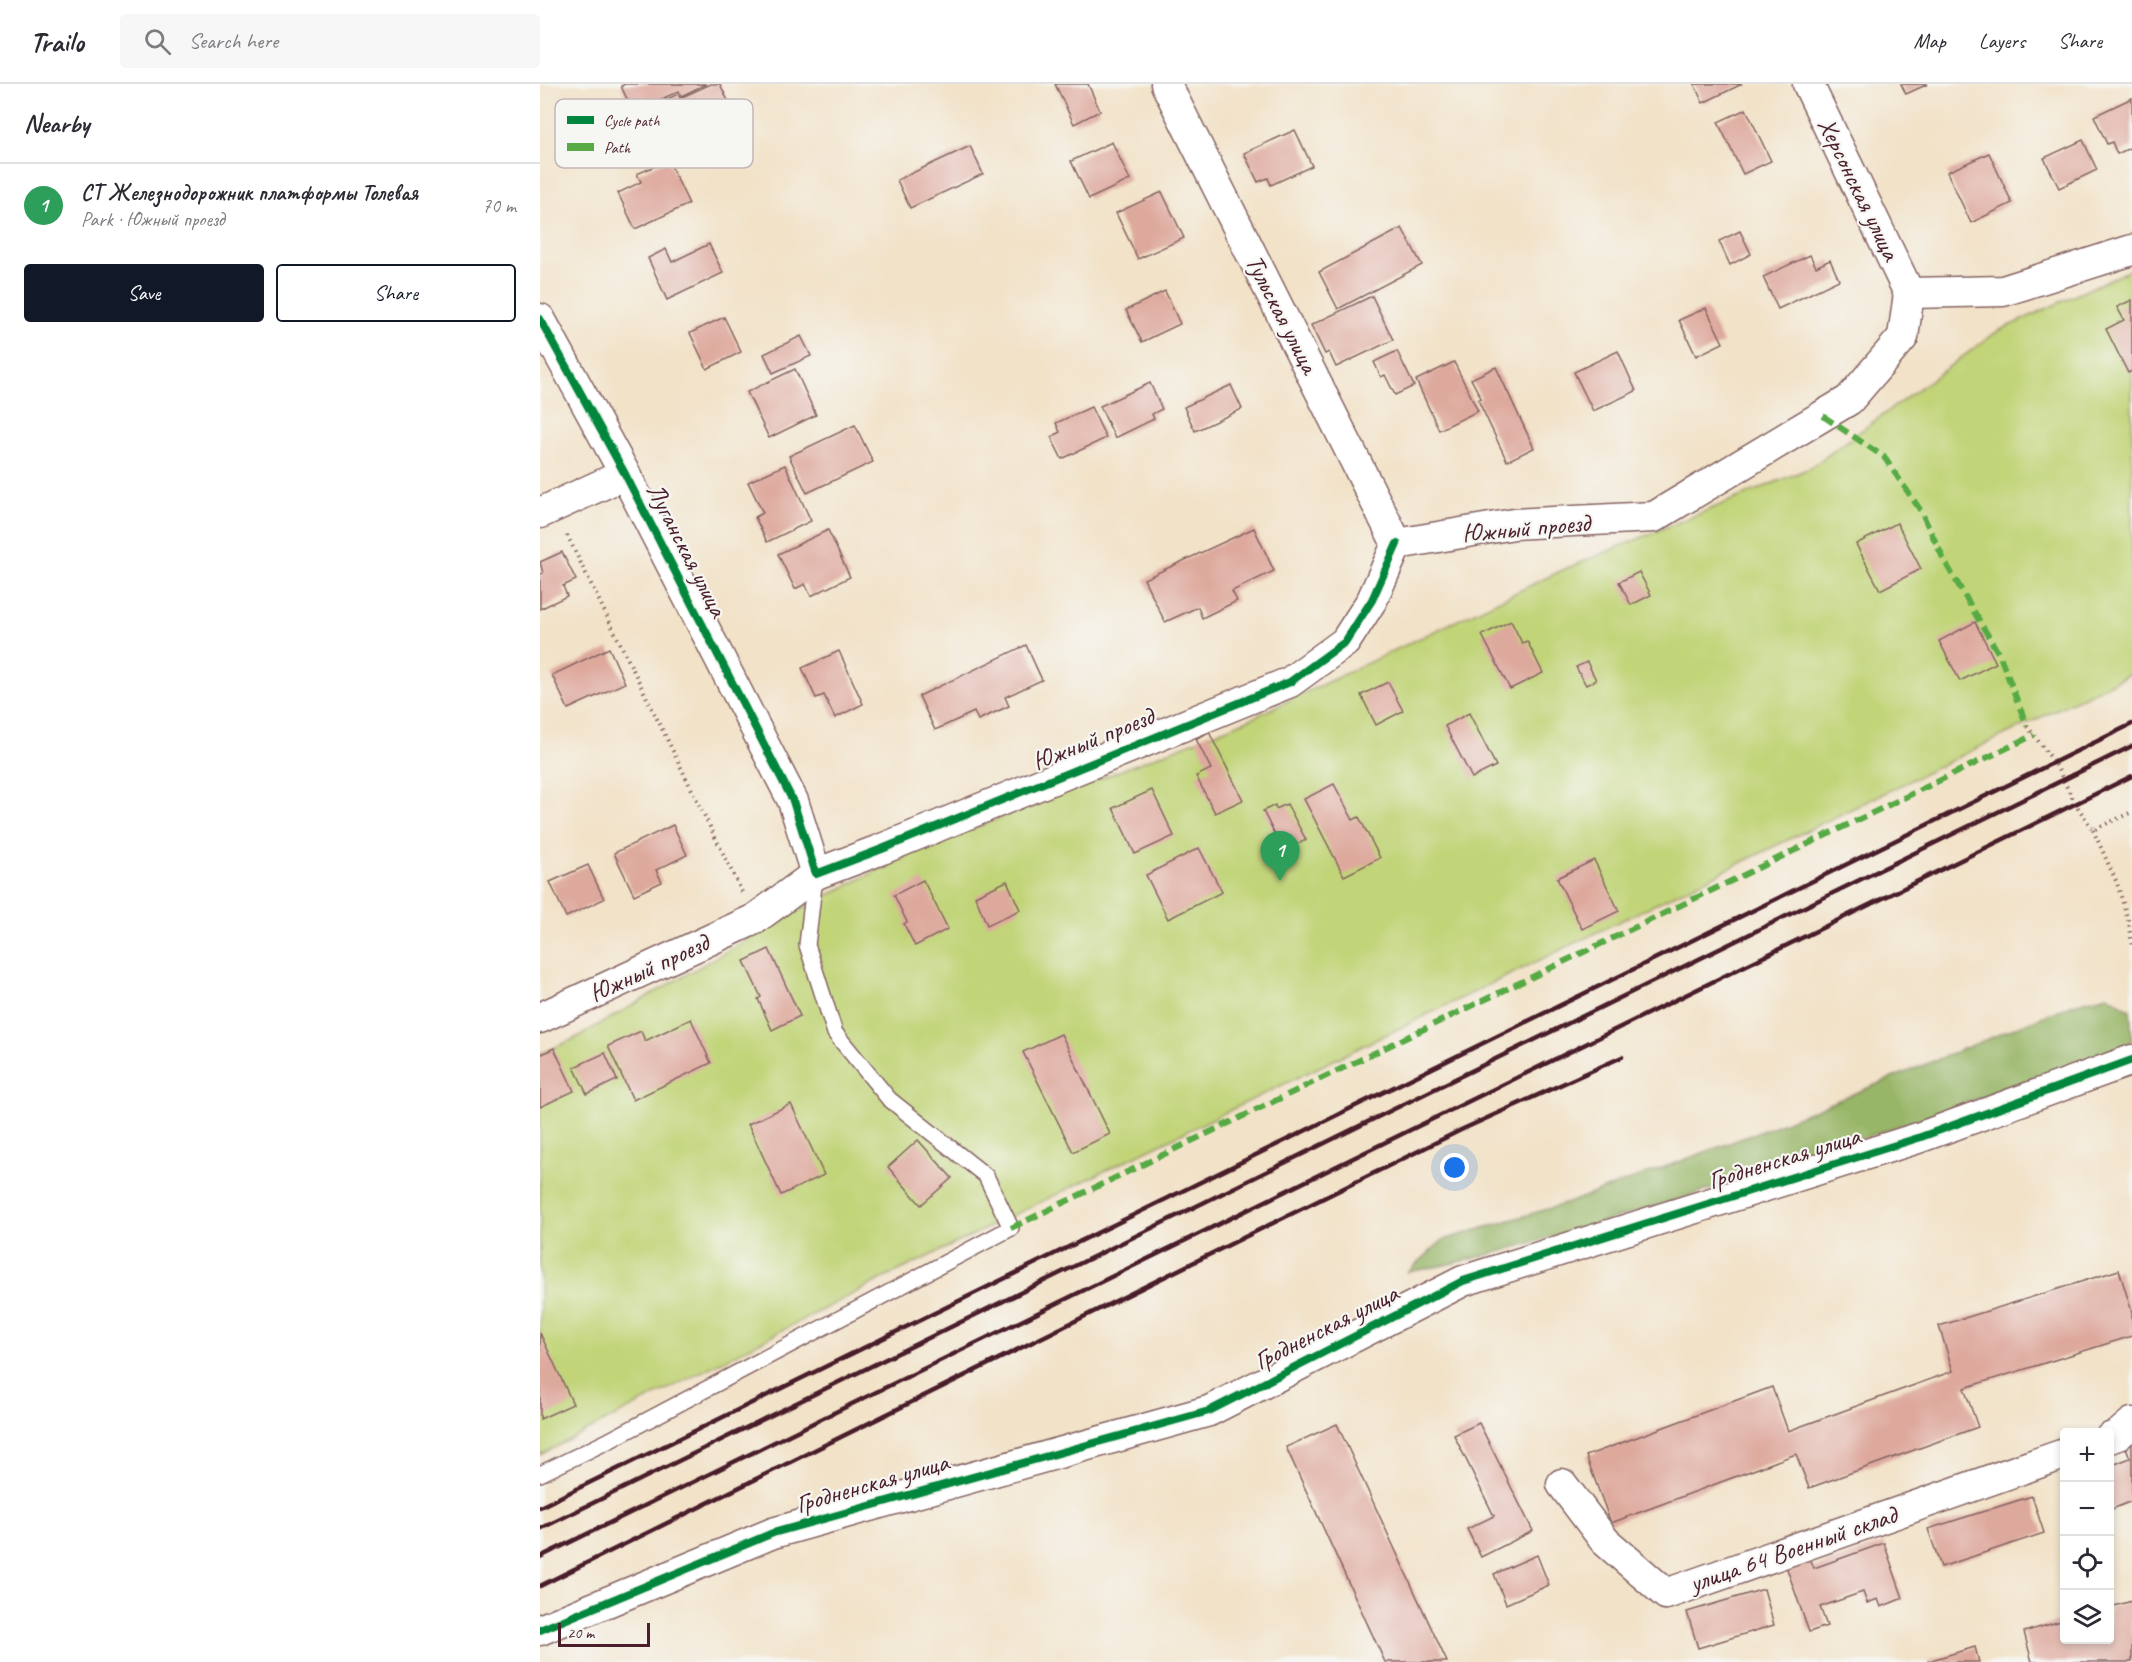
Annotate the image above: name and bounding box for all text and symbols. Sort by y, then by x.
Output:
search box [120,14,540,68]
text: Trailo [30,24,84,59]
icon: search [141,25,174,58]
text: Search here [189,27,278,55]
text: Map [1913,28,1946,54]
text: Layers [1979,28,2025,54]
text: Share [2058,28,2102,54]
legend [555,99,753,168]
text: Nearby [24,107,89,140]
text: Cycle path [604,111,660,131]
street label: Херсонская улица [1810,112,1908,267]
text: Path [604,138,631,158]
text: СТ Железнодорожник платформы Толевая [81,179,418,207]
text: 1 [39,193,48,218]
text: 70 m [482,193,516,218]
text: Park · Южный проезд [81,207,225,232]
street label: Тульская улица [1238,249,1327,381]
button: Save [24,264,264,322]
button: Share [276,264,516,322]
street label: Луганская улица [639,477,736,624]
street label: Южный проезд [1461,506,1594,550]
street label: Южный проезд [1027,699,1161,778]
pin: 1 [1260,832,1300,881]
street label: Южный проезд [584,925,717,1010]
street label: Гродненская улица [1704,1119,1866,1197]
your location [1440,1153,1469,1182]
street label: Гродненская улица [1248,1276,1405,1377]
map controls [2060,1428,2114,1644]
button: + [2060,1428,2114,1482]
street label: Гродненская улица [792,1445,954,1521]
button: − [2060,1482,2114,1536]
street label: улица 64 Военный склад [1683,1497,1904,1601]
button: locate [2060,1536,2114,1590]
button: layers [2060,1590,2114,1644]
scale bar [558,1620,650,1648]
text: 20 m [567,1623,594,1643]

